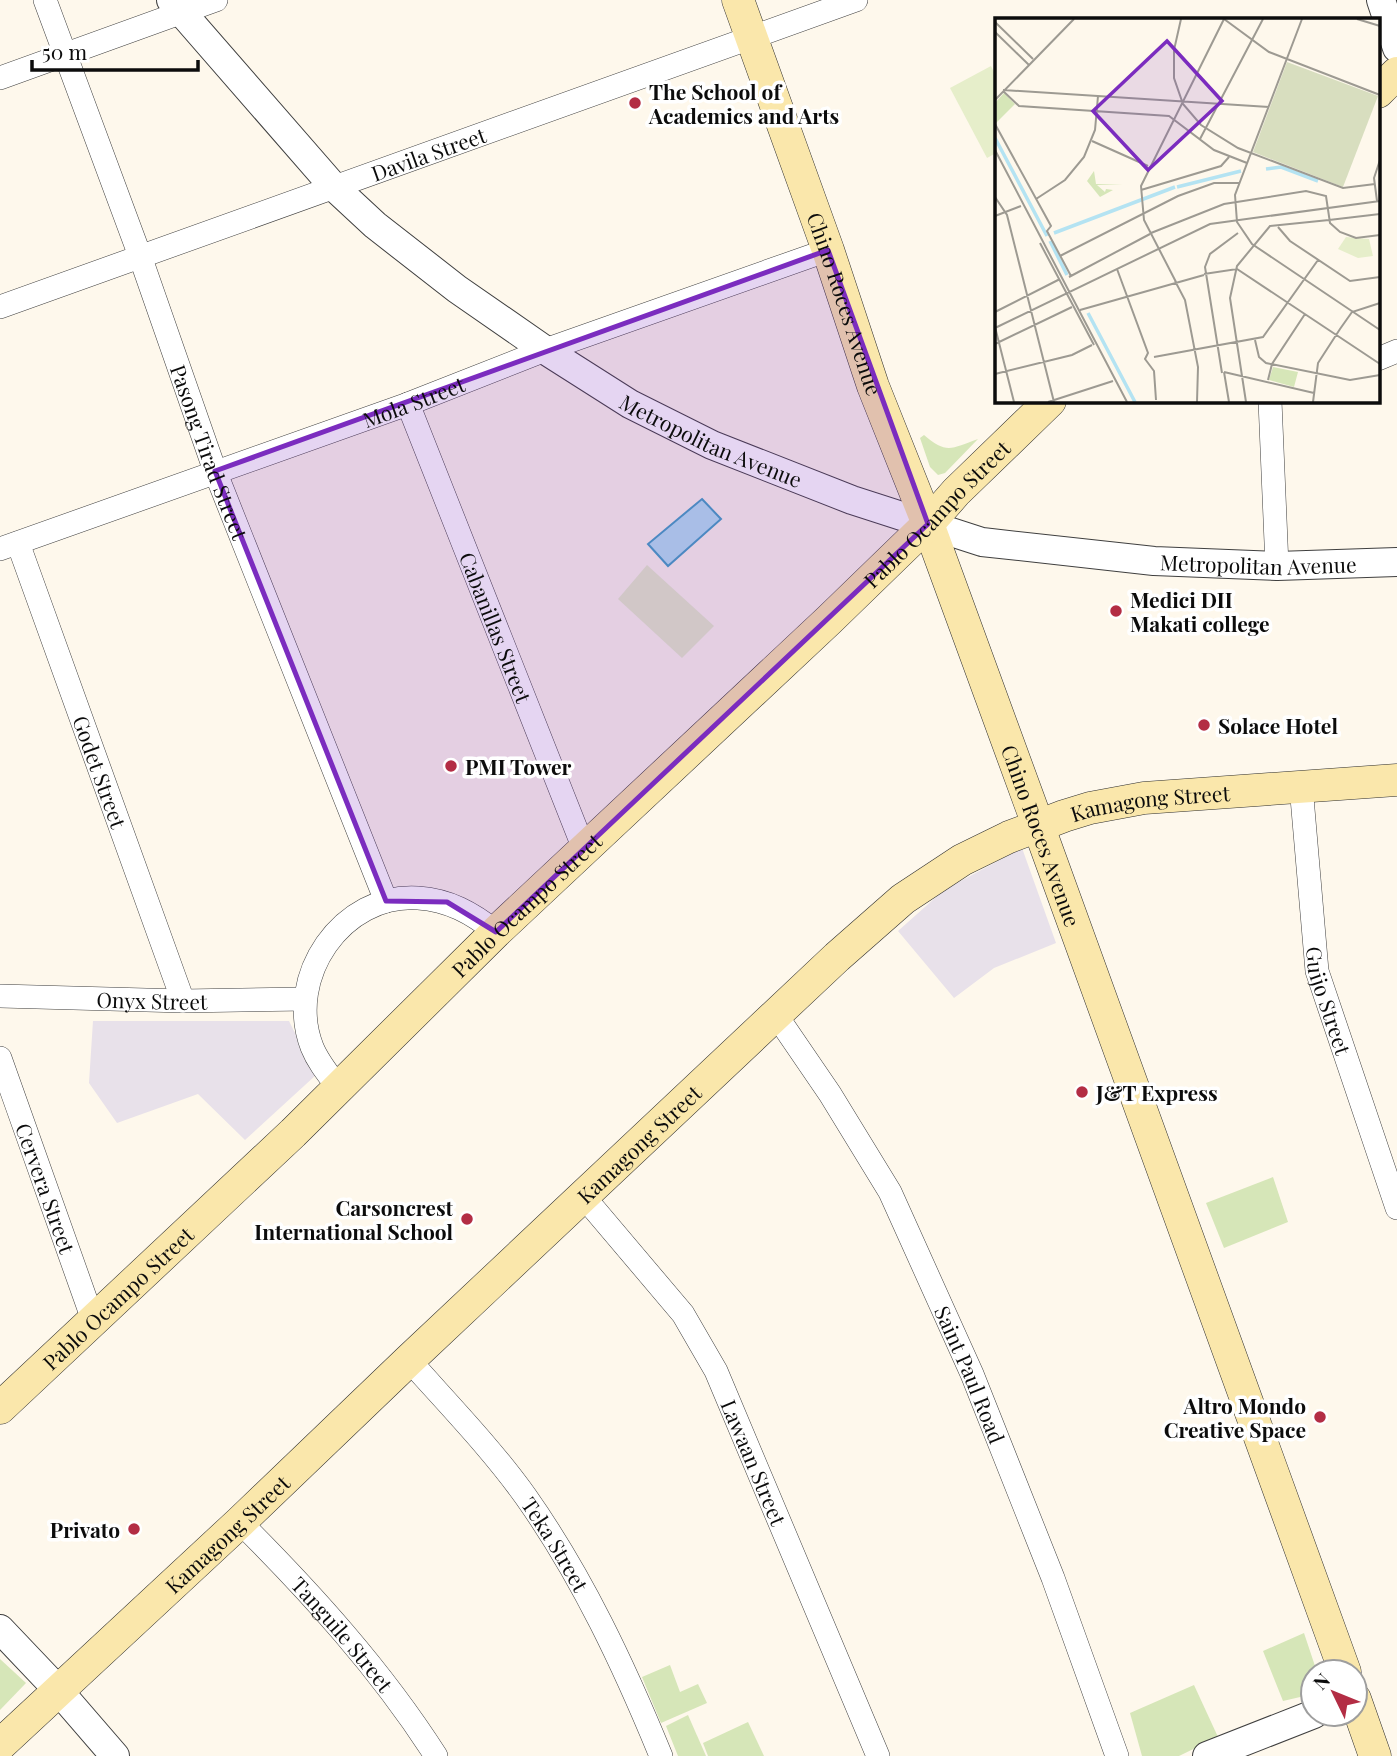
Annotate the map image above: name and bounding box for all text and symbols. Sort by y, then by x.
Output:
inset map [995,18,1380,402]
scale bar [32,28,198,72]
text: 50 m [42,37,88,65]
place label: The School of Academics and Arts [648,77,839,129]
marker: The School of Academics and Arts [627,95,643,111]
street label: Davila Street [367,120,490,187]
street label: Chino Roces Avenue [801,208,889,399]
street label: Pasong Tirad Street [165,361,255,544]
street label: Mola Street [358,369,469,433]
street label: Metropolitan Avenue [615,387,806,493]
street label: Pablo Ocampo Street [857,433,1016,593]
street label: Metropolitan Avenue [1160,547,1357,580]
street label: Cabanillas Street [454,548,539,707]
place label: Medici DII Makati college [1130,585,1270,637]
marker: Medici DII Makati college [1108,603,1124,619]
street label: Godet Street [67,711,134,832]
place label: Solace Hotel [1218,711,1338,739]
marker: Solace Hotel [1196,717,1212,733]
street label: Chino Roces Avenue [996,741,1088,930]
place label: PMI Tower [465,752,572,780]
marker: PMI Tower [443,758,459,774]
street label: Kamagong Street [1067,778,1231,827]
street label: Pablo Ocampo Street [445,826,607,983]
street label: Guijo Street [1301,945,1358,1059]
street label: Onyx Street [96,985,208,1015]
street label: Kamagong Street [570,1078,707,1209]
place label: J&T Express [1095,1078,1218,1106]
marker: J&T Express [1074,1084,1090,1100]
street label: Cervera Street [10,1119,82,1258]
place label: Carsoncrest International School [254,1193,454,1245]
marker: Carsoncrest International School [459,1211,475,1227]
street label: Pablo Ocampo Street [36,1220,199,1375]
street label: Saint Paul Road [929,1301,1012,1447]
place label: Altro Mondo Creative Space [1164,1391,1306,1443]
street label: Lawaan Street [715,1395,793,1530]
marker: Altro Mondo Creative Space [1312,1409,1328,1425]
street label: Kamagong Street [159,1468,295,1599]
street label: Teka Street [516,1491,596,1597]
place label: Privato [50,1515,120,1543]
marker: Privato [126,1521,142,1537]
street label: Tanguile Street [286,1570,400,1698]
north arrow [1299,1658,1369,1728]
text: N [1307,1667,1335,1695]

